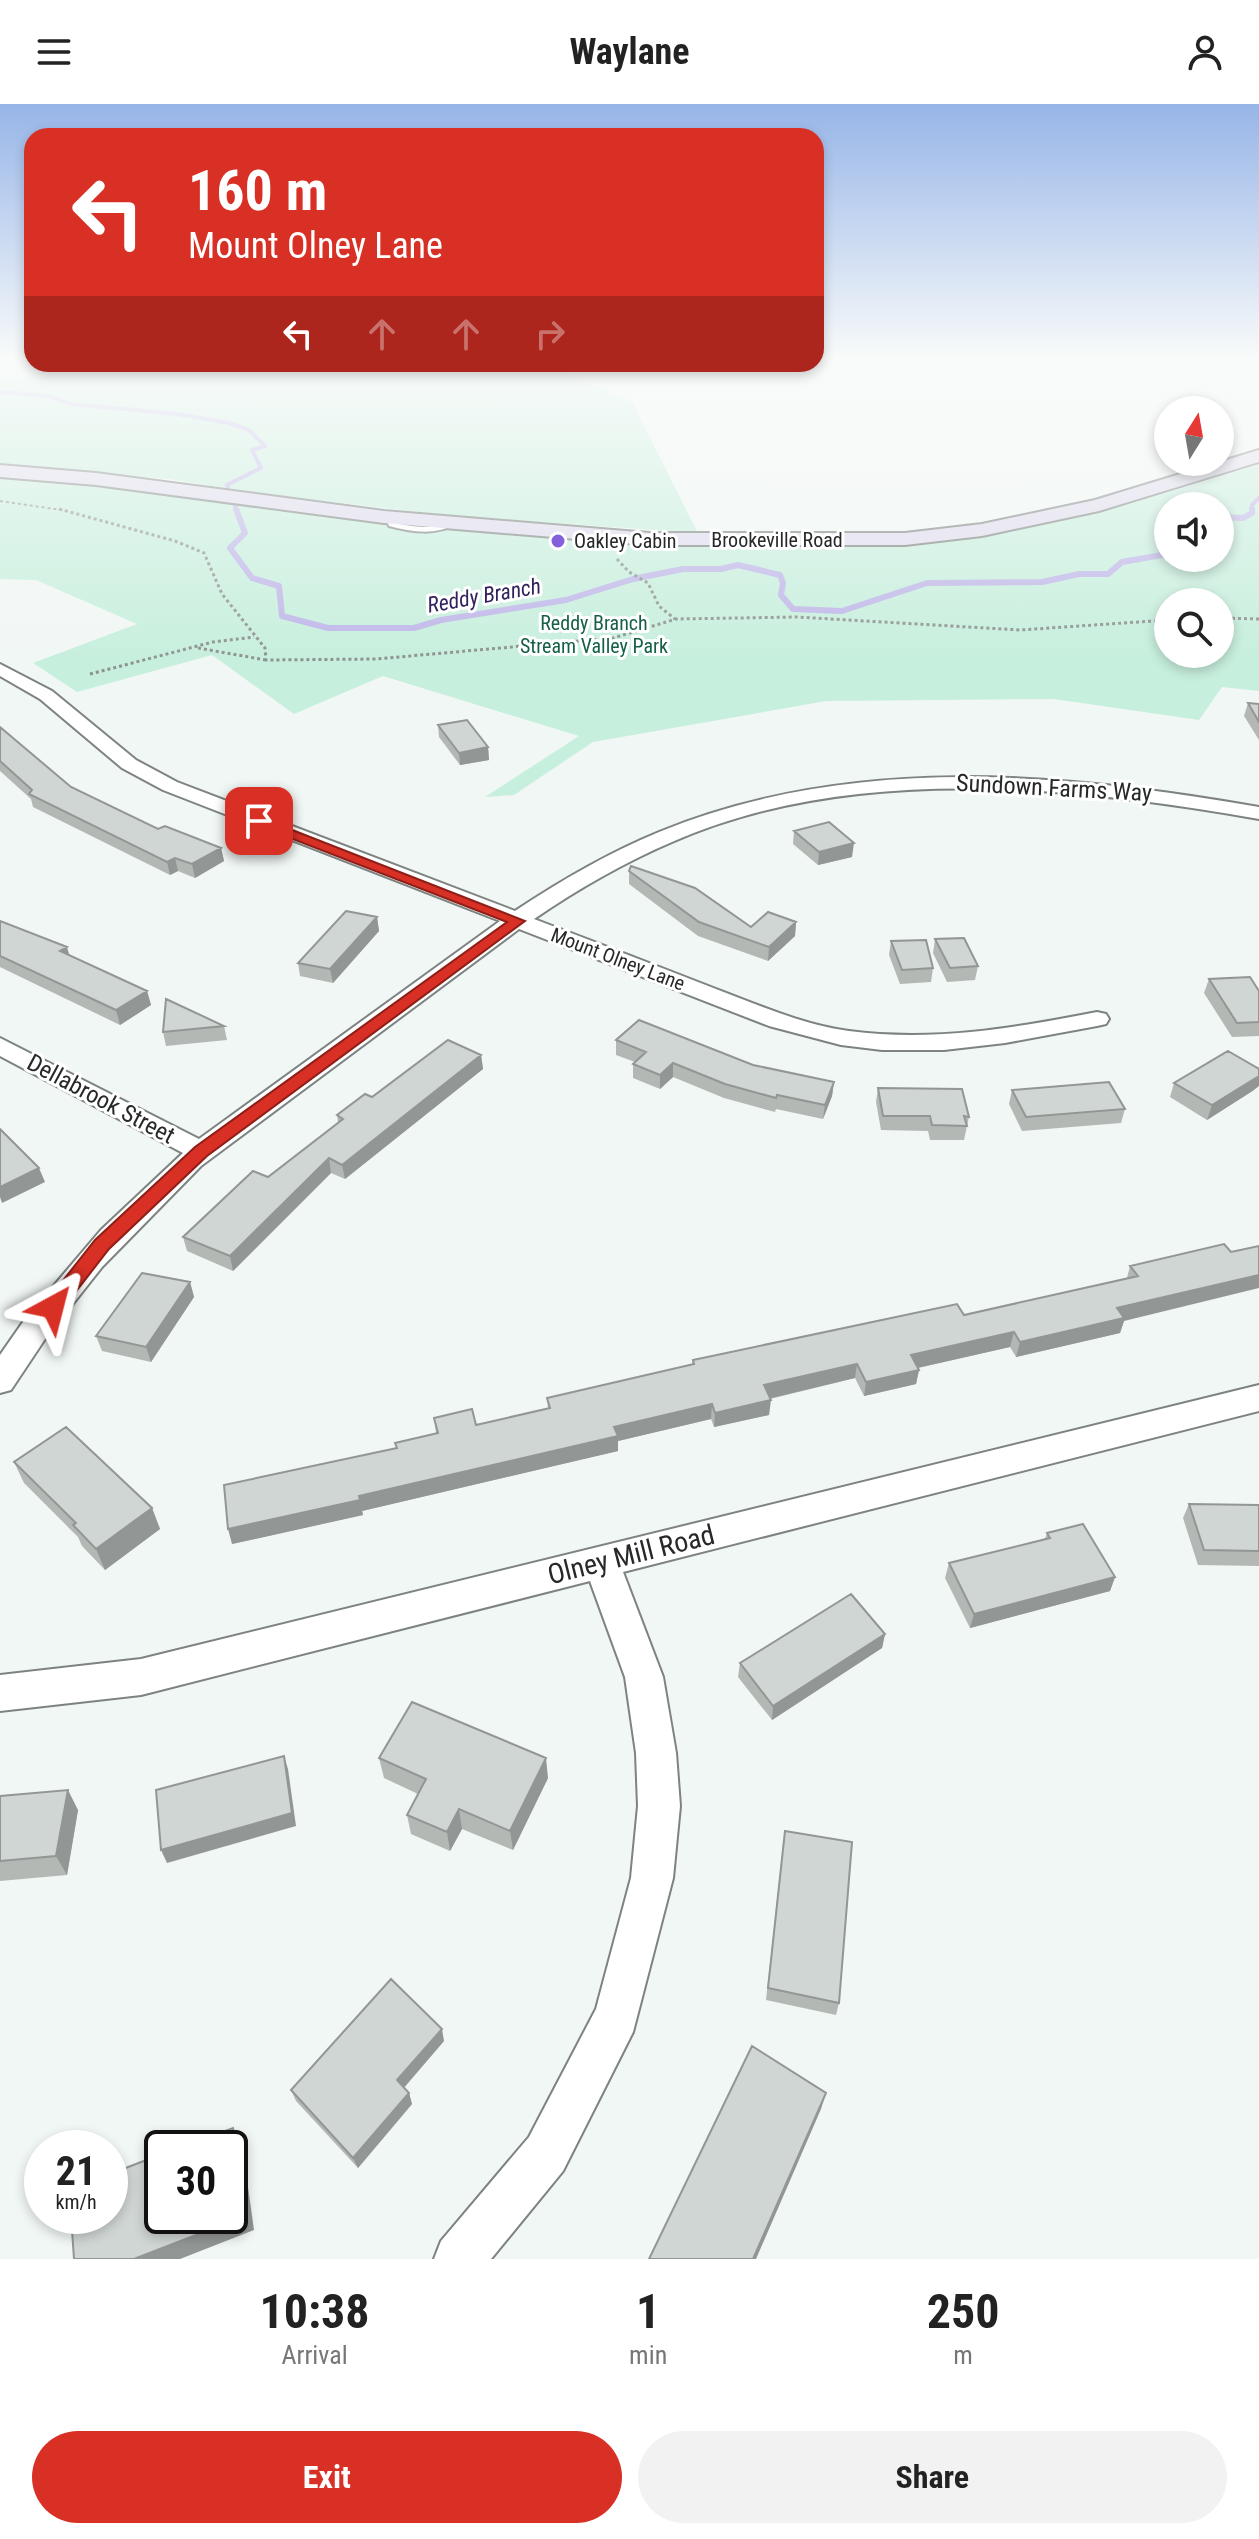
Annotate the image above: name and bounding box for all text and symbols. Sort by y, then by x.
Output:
icon: menu [32,30,76,74]
icon: person [1183,30,1227,74]
text: Waylane [569,31,690,73]
text: 160 m [188,158,327,224]
icon: left [56,160,160,264]
text: Mount Olney Lane [188,225,443,267]
icon: left [276,312,320,356]
icon: ahead [360,312,404,356]
icon: ahead [444,312,488,356]
icon: right [528,312,572,356]
north arrow [1154,396,1234,476]
map controls [1154,396,1234,668]
button: sound [1154,492,1234,572]
street label: Brookeville Road [711,528,843,552]
place label: Oakley Cabin [574,529,676,553]
marker: Oakley Cabin [549,532,567,550]
water label: Reddy Branch [425,573,543,618]
button: search [1154,588,1234,668]
park label: Reddy Branch Stream Valley Park [520,611,668,658]
street label: Sundown Farms Way [955,769,1153,807]
pin [225,787,293,855]
icon: arrive [237,799,281,843]
street label: Mount Olney Lane [548,922,688,996]
street label: Dellabrook Street [22,1048,180,1150]
position arrow [11,1265,95,1349]
street label: Olney Mill Road [544,1518,718,1591]
speed limit sign: 30 [144,2130,248,2234]
text: 21 [56,2148,96,2195]
text: km/h [55,2190,97,2214]
text: 10:38 [259,2283,370,2340]
text: 1 [636,2283,660,2340]
text: 250 [927,2283,999,2340]
text: Arrival [281,2340,348,2370]
text: min [629,2340,667,2370]
text: m [953,2340,973,2370]
button: Exit [32,2431,622,2523]
button: Share [638,2431,1227,2523]

